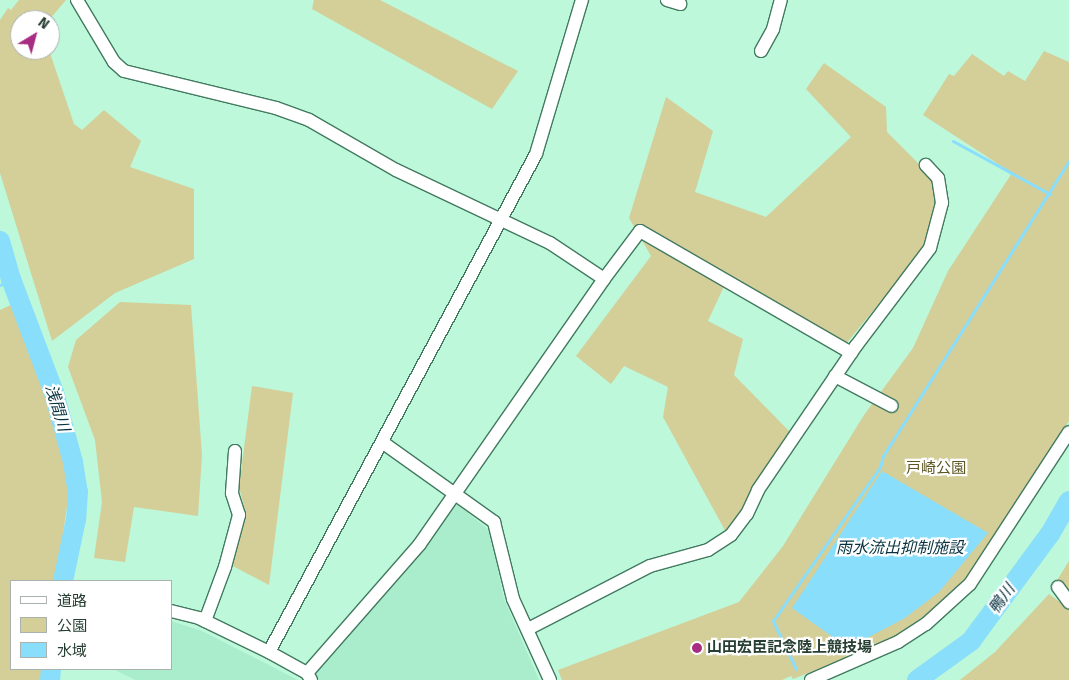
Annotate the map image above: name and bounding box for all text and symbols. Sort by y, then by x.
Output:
north arrow [10,10,60,60]
text: N [35,14,53,33]
water label: 浅間川 [41,382,73,434]
park label: 戸崎公園 [906,460,966,478]
water label: 雨水流出抑制施設 [836,538,964,558]
legend [10,580,172,670]
water label: 鴨川 [985,580,1019,618]
text: 道路 [57,592,87,610]
text: 公園 [57,617,87,635]
place label: 山田宏臣記念陸上競技場 [707,639,872,657]
text: 水域 [57,642,87,660]
marker: 山田宏臣記念陸上競技場 [691,642,703,654]

